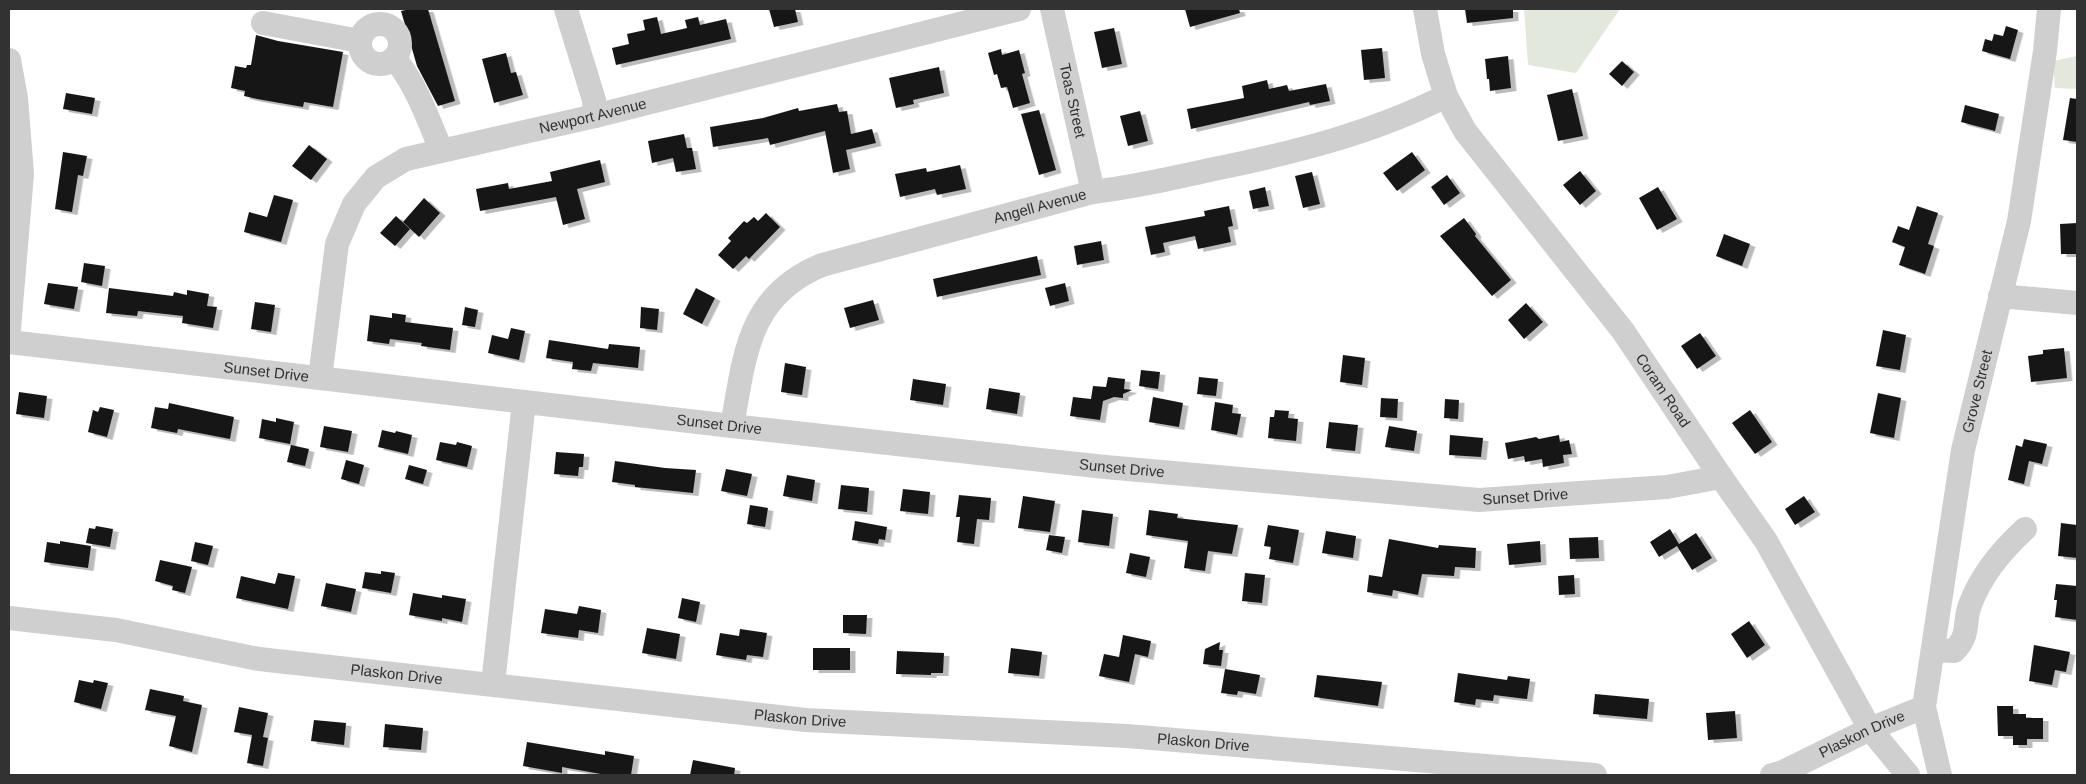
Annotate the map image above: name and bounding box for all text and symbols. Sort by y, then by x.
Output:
street label: Toas Street [1056,62,1090,140]
street label: Newport Avenue [537,94,648,136]
street label: Angell Avenue [991,185,1088,226]
street label: Grove Street [1958,347,1995,435]
street label: Coram Road [1633,350,1694,430]
street label: Sunset Drive [223,358,310,385]
street label: Sunset Drive [676,411,763,437]
street label: Sunset Drive [1078,455,1165,480]
street label: Sunset Drive [1482,485,1569,508]
street label: Plaskon Drive [350,660,444,687]
street label: Plaskon Drive [753,705,847,730]
street label: Plaskon Drive [1816,707,1907,761]
street label: Plaskon Drive [1157,730,1250,754]

